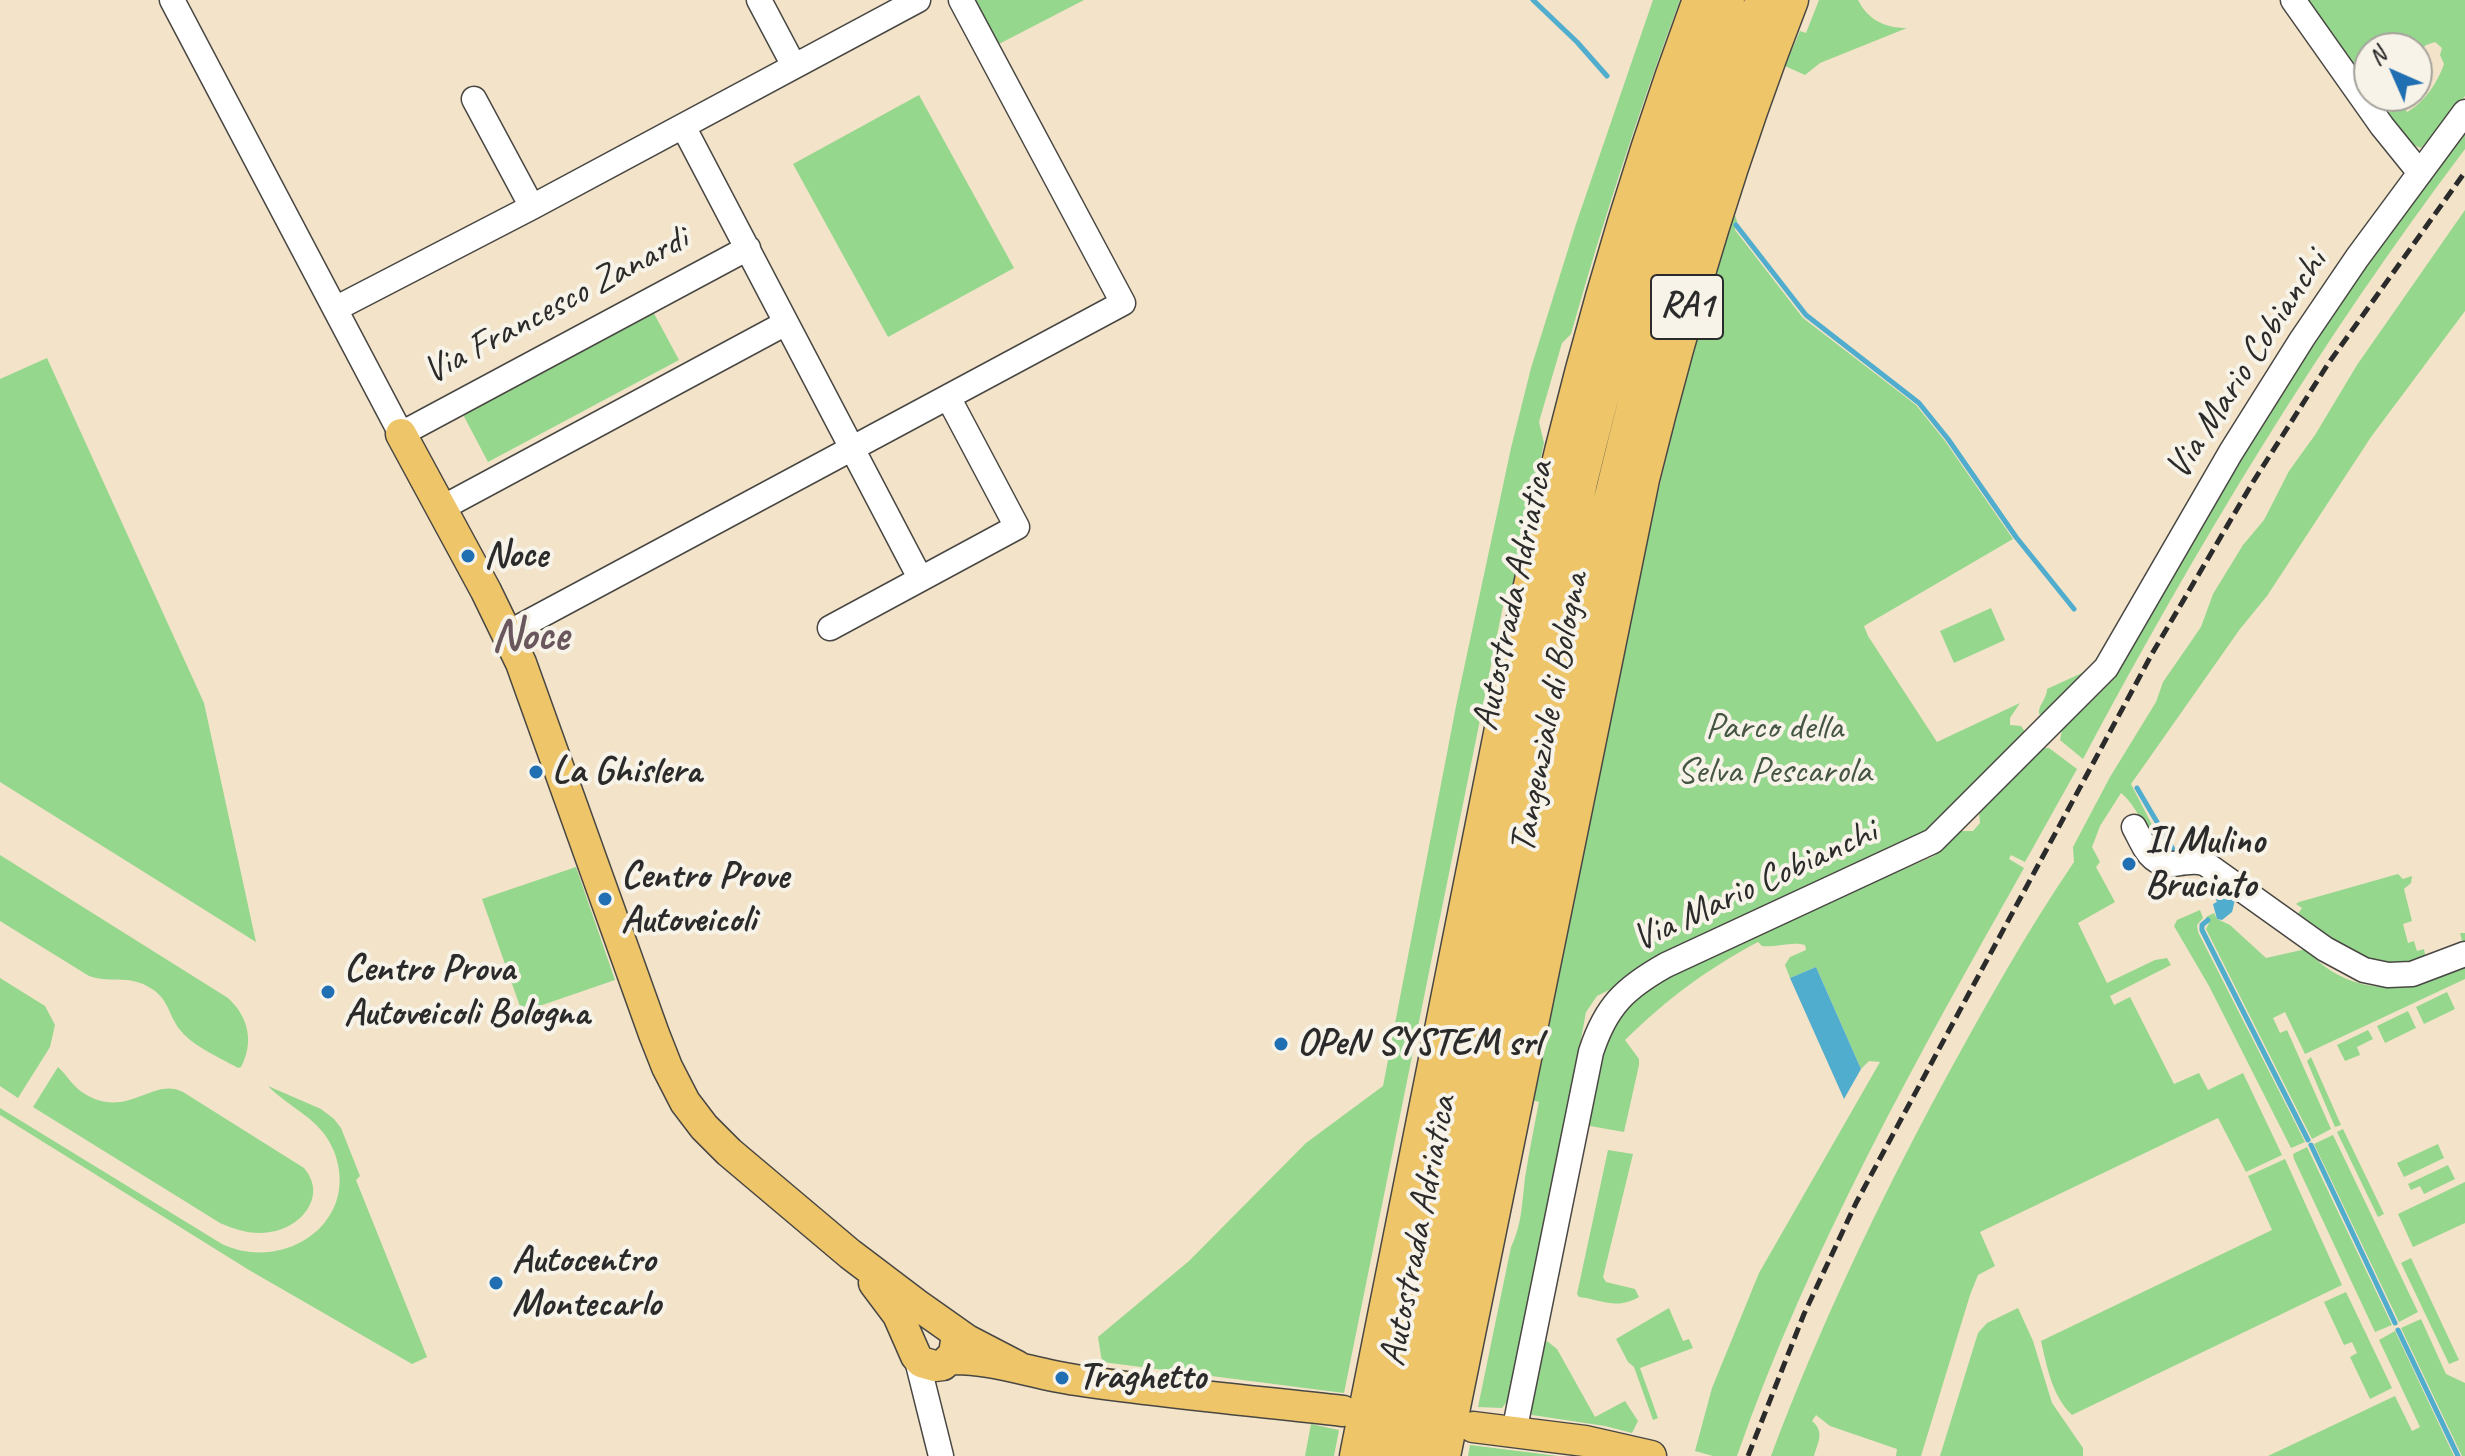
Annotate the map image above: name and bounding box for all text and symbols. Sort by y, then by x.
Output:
north arrow [2353,32,2433,112]
text: N [2363,42,2392,71]
street label: Via Francesco Zanardi [416,217,696,395]
street label: Via Mario Cobianchi [2156,242,2338,488]
road number: RA1 [1651,275,1723,339]
street label: Autostrada Adriatica [1463,457,1565,735]
place label: Noce [484,533,548,579]
marker: Noce [459,547,477,565]
street label: Tangenziale di Bologna [1500,569,1600,857]
district label: Noce [491,609,569,665]
park label: Parco della Selva Pescarola [1677,705,1871,794]
place label: La Ghislera [552,749,701,795]
marker: La Ghislera [527,763,545,781]
street label: Via Mario Cobianchi [1626,810,1884,962]
place label: Il Mulino Bruciato [2145,819,2264,908]
place label: Centro Prove Autoveicoli [621,854,789,944]
marker: Il Mulino Bruciato [2120,855,2138,873]
marker: Centro Prove Autoveicoli [596,890,614,908]
place label: Centro Prova Autoveicoli Bologna [344,947,589,1036]
marker: Centro Prova Autoveicoli Bologna [319,983,337,1001]
place label: OPeN SYSTEM srl [1297,1021,1541,1067]
marker: OPeN SYSTEM srl [1272,1035,1290,1053]
street label: Autostrada Adriatica [1370,1092,1468,1370]
place label: Autocentro Montecarlo [512,1238,661,1328]
marker: Autocentro Montecarlo [487,1274,505,1292]
place label: Traghetto [1078,1355,1206,1401]
marker: Traghetto [1053,1369,1071,1387]

